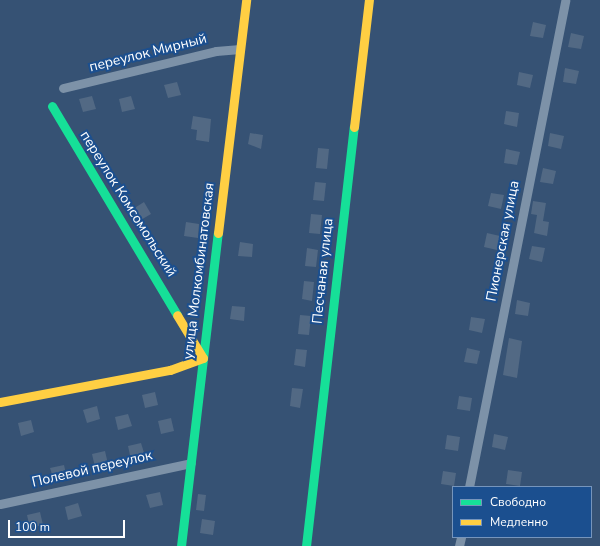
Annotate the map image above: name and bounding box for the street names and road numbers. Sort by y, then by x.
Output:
street label: переулок Мирный [88,30,208,76]
street label: переулок Комсомольский [76,128,180,280]
street label: Пионерская улица [483,179,523,303]
street label: улица Молкомбинатовская [180,182,218,360]
street label: Песчаная улица [309,217,337,325]
street label: Полевой переулок [30,447,154,491]

